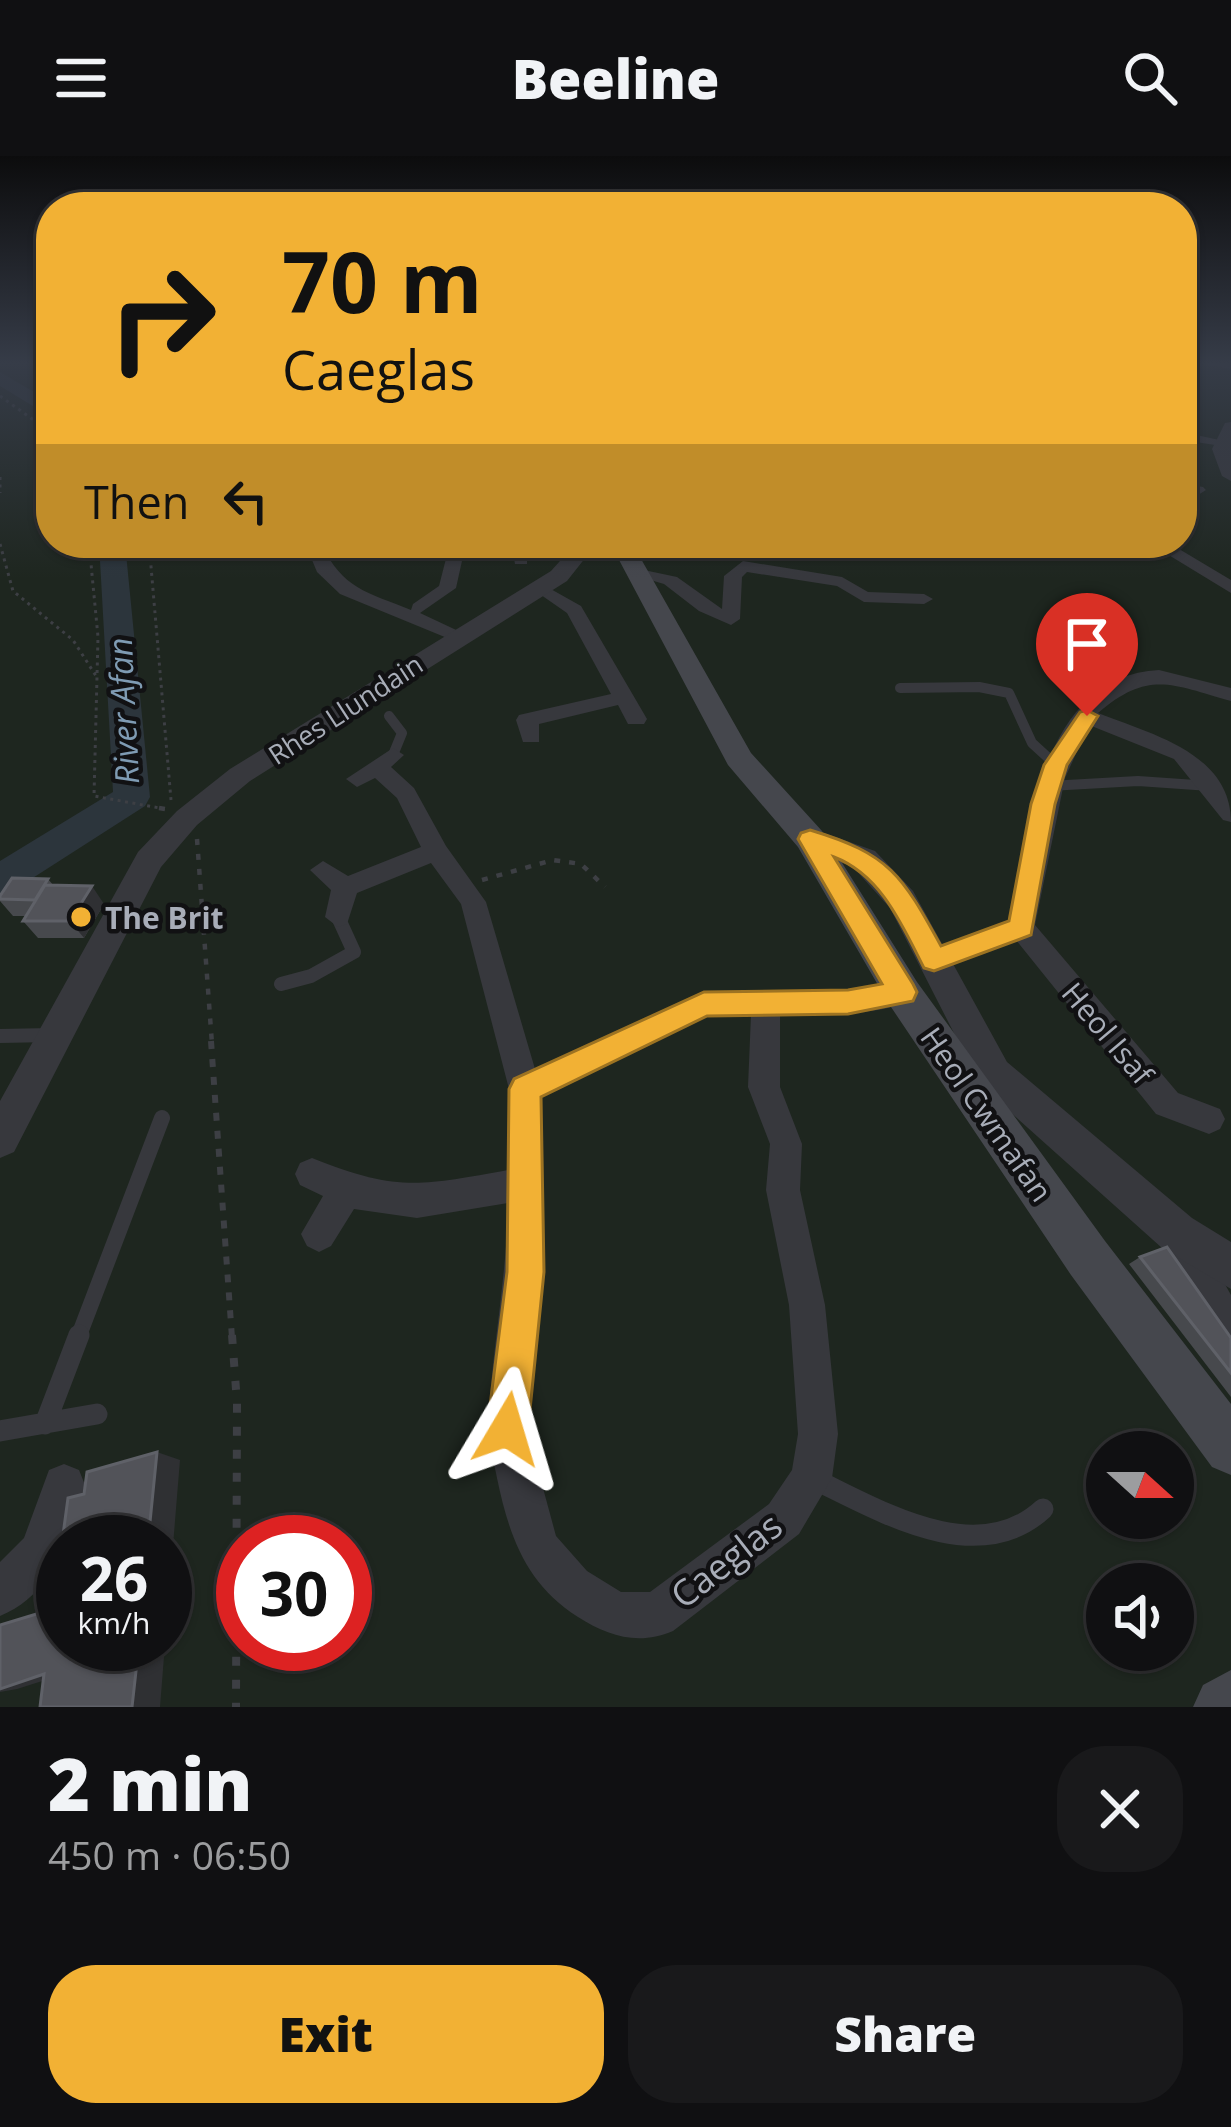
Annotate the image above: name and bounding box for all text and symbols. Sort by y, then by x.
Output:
text: Beeline [512,41,719,115]
icon: menu [48,45,114,111]
icon: search [1117,45,1183,111]
text: 70 m [282,223,482,338]
icon: right [84,240,240,396]
text: Caeglas [282,332,475,406]
icon: left [213,468,279,534]
text: Then [84,471,189,532]
pin [1036,593,1138,716]
icon: arrive [1054,611,1120,677]
water label: River Afan [97,636,149,786]
street label: Rhes Llundain [261,645,429,773]
place label: The Brit [105,897,224,938]
marker: The Brit [68,904,94,930]
street label: Heol Isaf [1053,973,1164,1094]
street label: Heol Cwmafan [912,1019,1062,1209]
position arrow [444,1366,570,1492]
north arrow [1086,1431,1194,1539]
map controls [1086,1431,1194,1671]
street label: Caeglas [660,1501,792,1619]
speed limit sign: 30 [216,1515,372,1671]
text: 26 [80,1537,148,1619]
button: sound [1086,1563,1194,1671]
text: km/h [78,1602,150,1643]
text: 2 min [48,1734,253,1832]
button: close [1057,1746,1183,1872]
text: 450 m · 06:50 [48,1828,291,1881]
button: Exit [48,1965,604,2103]
button: Share [628,1965,1183,2103]

